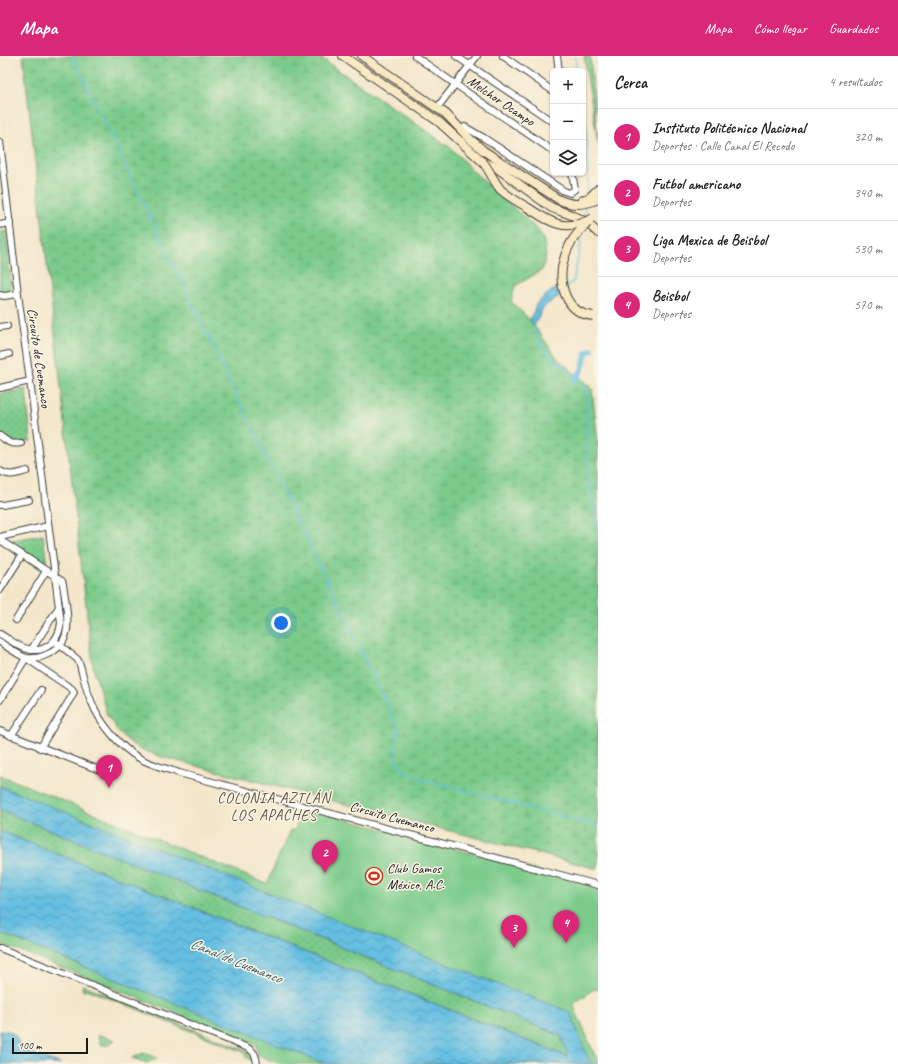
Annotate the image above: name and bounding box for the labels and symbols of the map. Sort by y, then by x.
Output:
street label: Melchor Ocampo [464,72,539,130]
street label: Circuito de Cuemanco [24,307,55,410]
your location [271,613,291,633]
pin: 1 [96,755,122,788]
district label: COLONIA AZTLÁN LOS APACHES [217,789,333,825]
street label: Circuito Cuemanco [348,798,438,837]
pin: 2 [312,840,338,873]
place label: Club Gamos México, A.C. [387,860,445,893]
sports icon: Club Gamos México, A.C. [364,866,384,886]
pin: 4 [553,910,579,943]
pin: 3 [501,915,527,948]
water label: Canal de Cuemanco [188,934,287,989]
scale bar [12,1036,88,1055]

